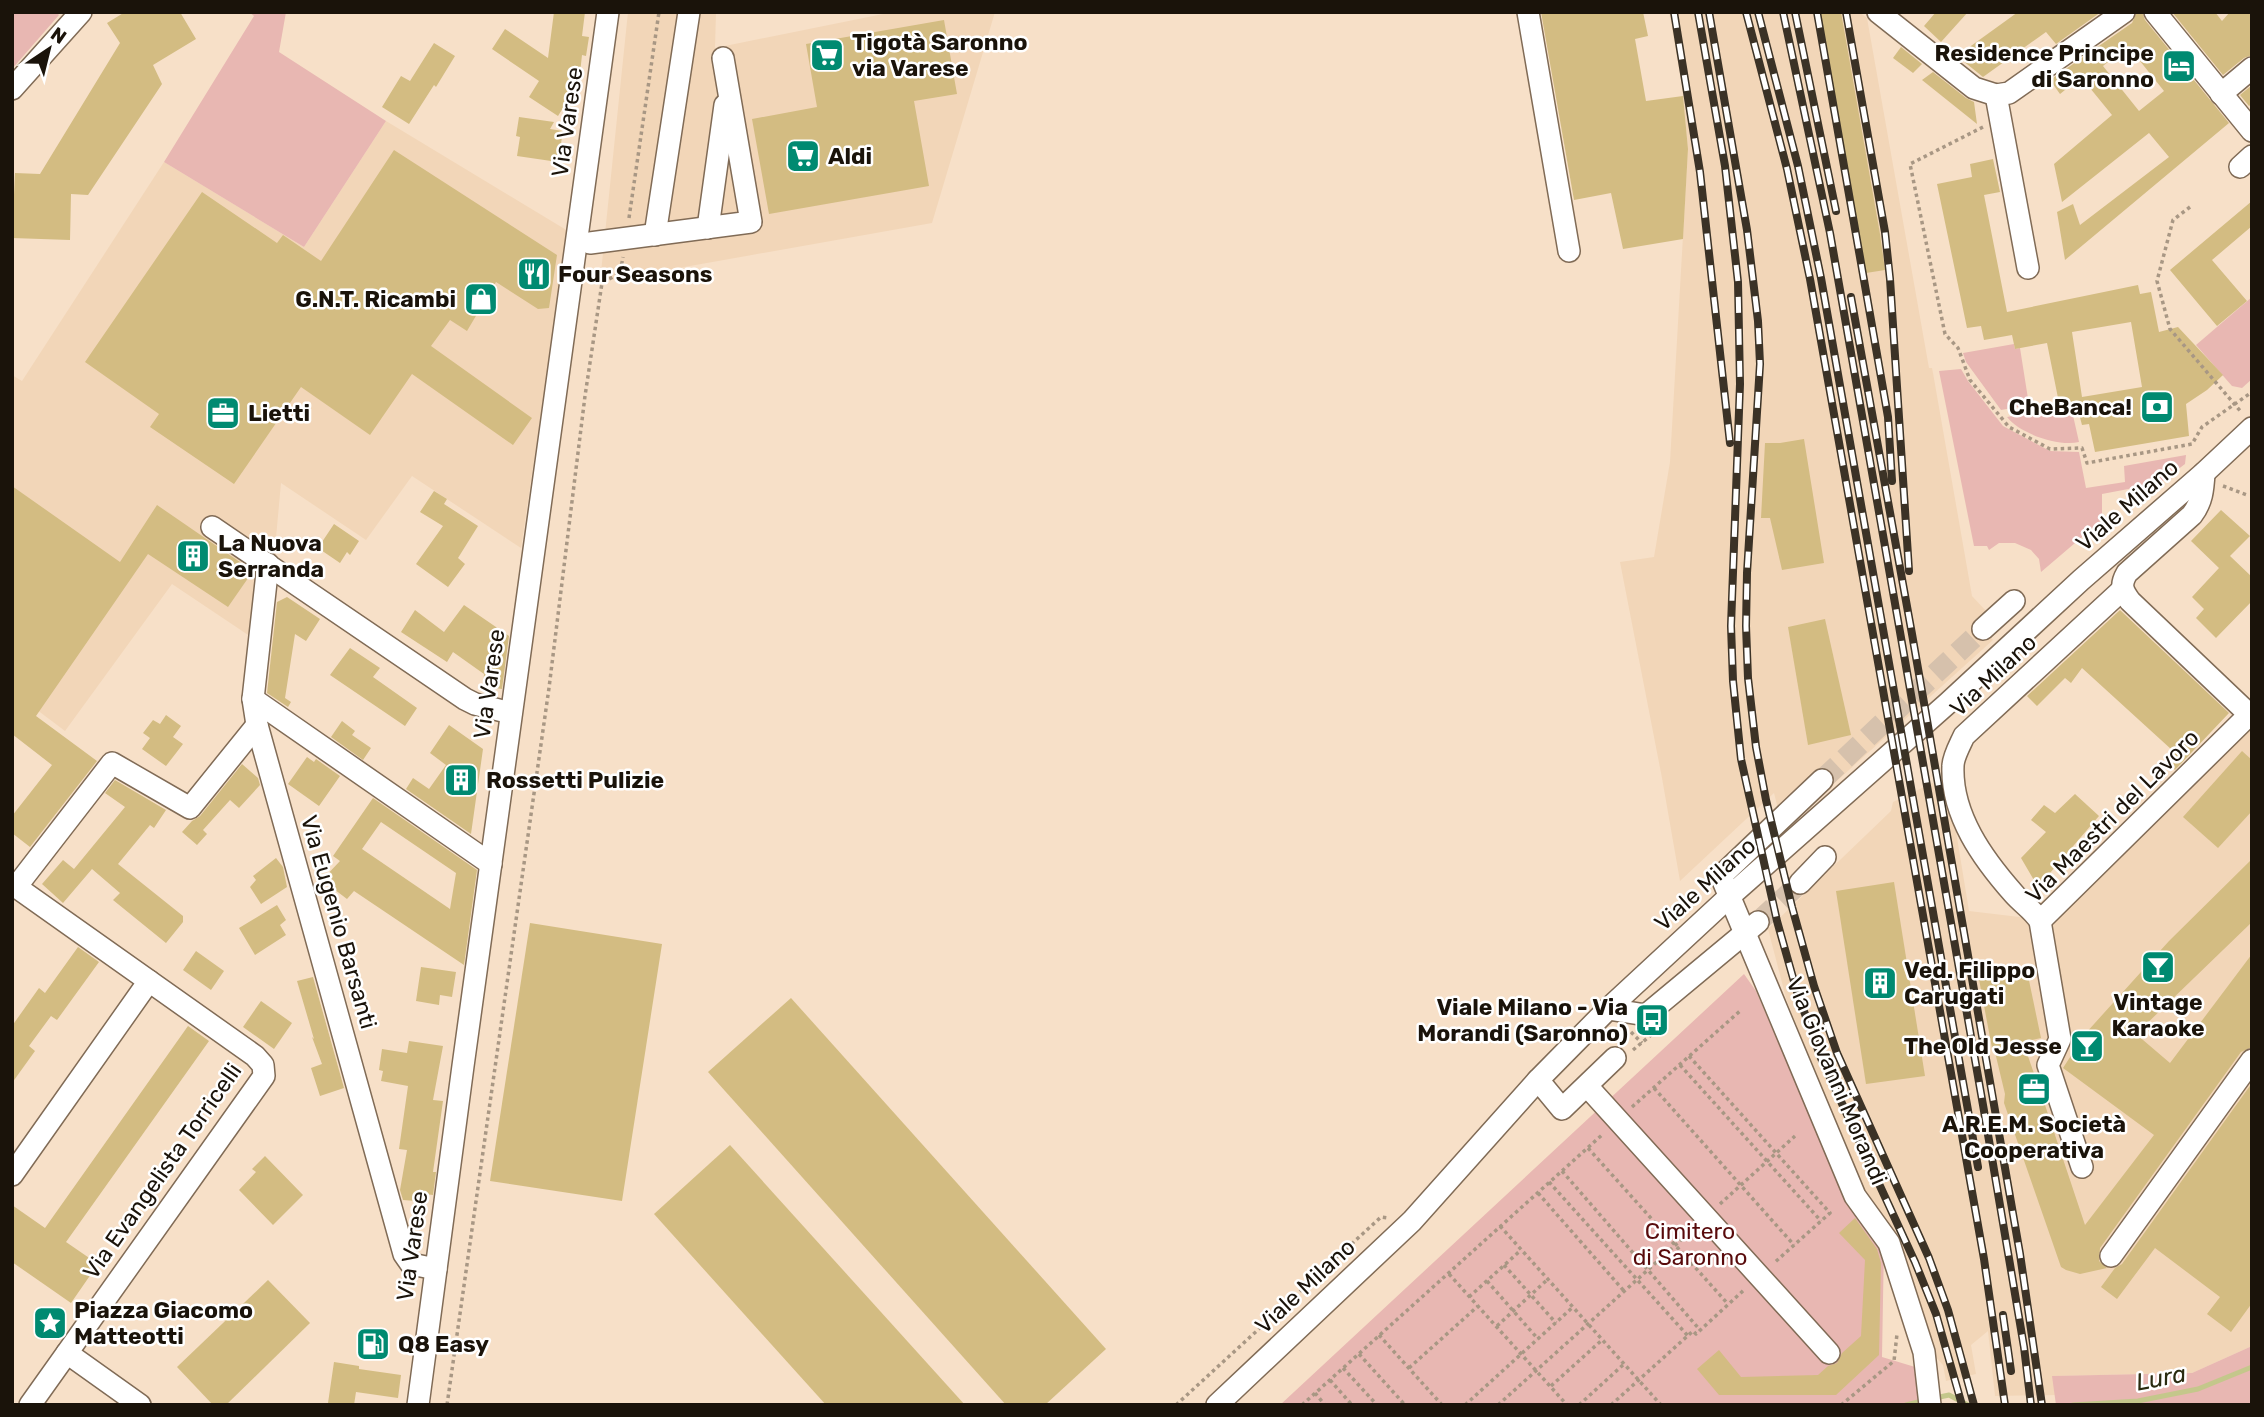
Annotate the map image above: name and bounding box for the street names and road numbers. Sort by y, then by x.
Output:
street label: Via Varese [545,65,589,179]
street label: Viale Milano [2070,453,2184,557]
street label: Via Varese [467,627,511,741]
street label: Via Milano [1944,628,2042,722]
street label: Via Maestri del Lavoro [2019,723,2205,909]
street label: Via Eugenio Barsanti [295,812,383,1032]
street label: Viale Milano [1649,831,1761,937]
street label: Via Giovanni Morandi [1781,973,1893,1189]
street label: Via Evangelista Torricelli [77,1058,247,1284]
street label: Via Varese [390,1189,434,1303]
street label: Viale Milano [1249,1233,1361,1339]

